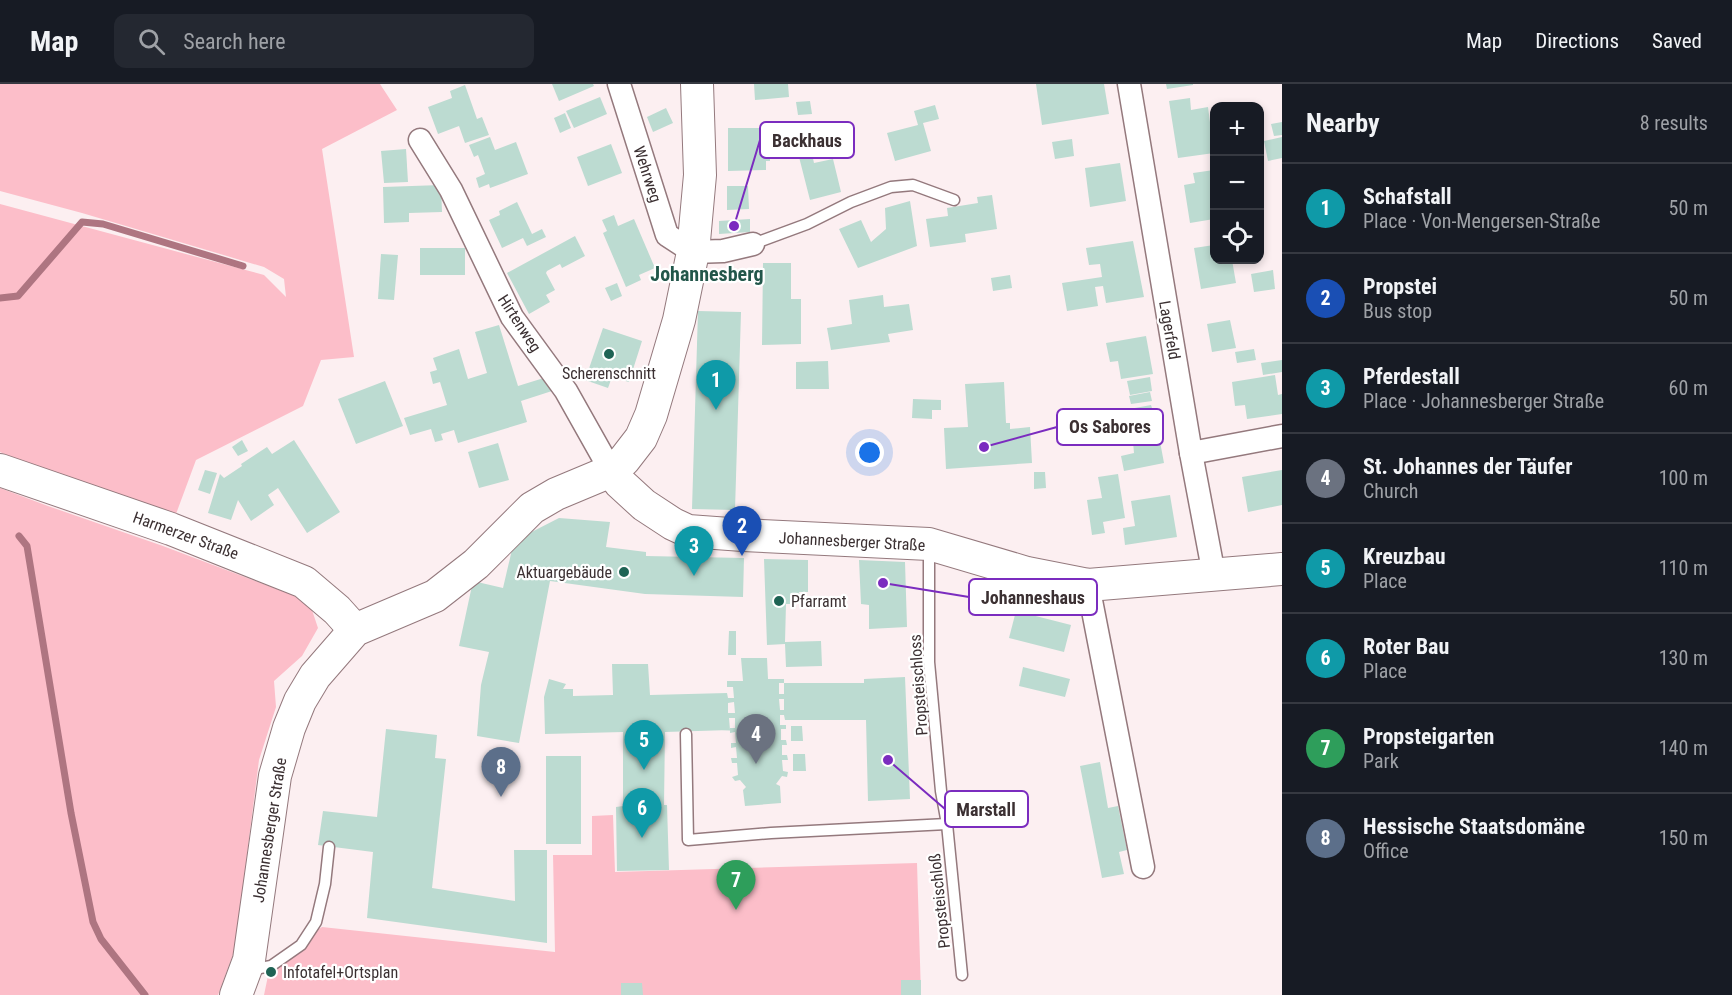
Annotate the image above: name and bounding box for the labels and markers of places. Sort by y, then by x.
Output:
callout: Backhaus [760,122,854,158]
marker: Scherenschnitt [602,347,616,361]
pin: 1 [696,360,736,410]
place label: Scherenschnitt [562,364,656,383]
callout: Os Sabores [1057,409,1163,445]
pin: 2 [722,506,762,556]
pin: 3 [674,526,714,576]
place label: Aktuargebäude [517,563,612,582]
marker: Aktuargebäude [617,565,631,579]
callout: Johanneshaus [969,579,1097,615]
place label: Pfarramt [791,592,847,611]
marker: Pfarramt [772,594,786,608]
pin: 4 [736,714,776,764]
pin: 5 [624,720,664,770]
pin: 8 [482,748,520,797]
pin: 6 [622,788,662,838]
callout: Marstall [945,791,1028,827]
pin: 7 [716,860,756,910]
place label: Infotafel+Ortsplan [283,963,398,982]
marker: Infotafel+Ortsplan [264,965,278,979]

